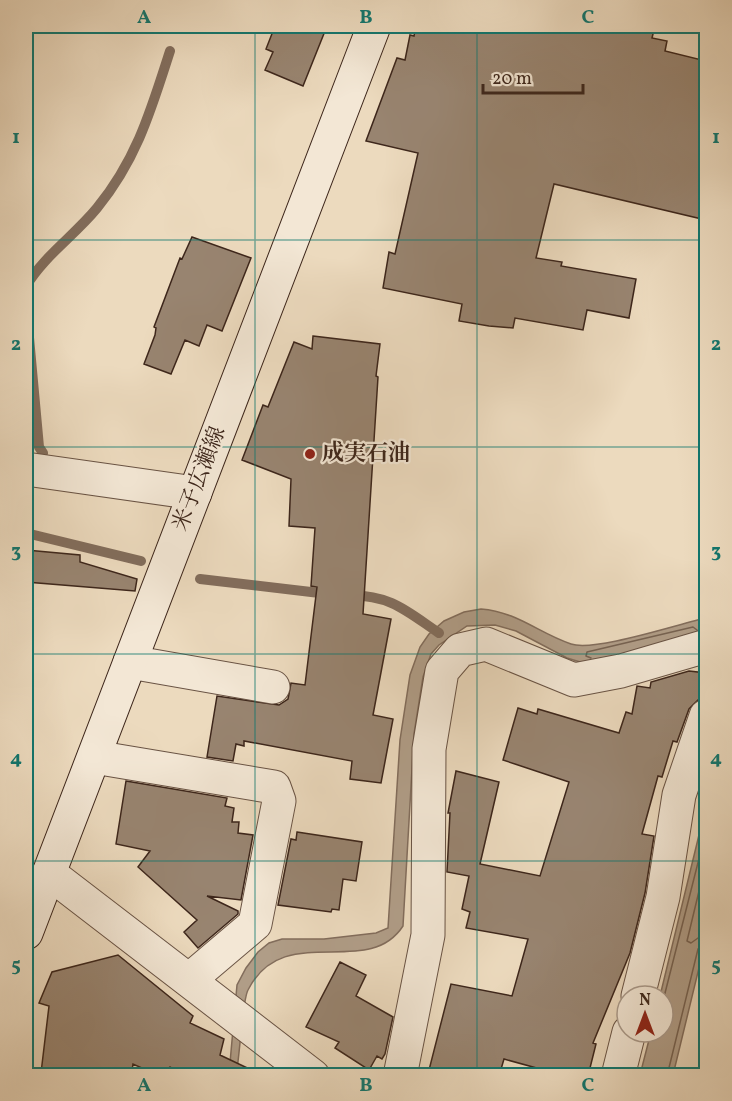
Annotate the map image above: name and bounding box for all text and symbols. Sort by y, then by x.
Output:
text: A [137,4,151,32]
text: B [359,4,373,32]
text: C [582,4,595,32]
scale bar [483,57,584,95]
text: 20 m [492,67,532,92]
text: 1 [12,124,20,152]
text: 1 [712,124,720,152]
text: 2 [11,331,21,359]
text: 2 [711,331,721,359]
street label: 米子広瀬線 [166,422,234,536]
place label: 成実石油 [322,439,410,470]
marker: 成実石油 [303,447,317,461]
text: 3 [11,538,21,566]
text: 3 [711,538,721,566]
text: 4 [10,745,22,773]
text: 4 [710,745,722,773]
text: 5 [11,952,21,980]
text: 5 [711,952,721,980]
north arrow [615,984,675,1044]
text: N [639,990,651,1012]
text: A [137,1072,151,1100]
text: B [359,1072,373,1100]
text: C [582,1072,595,1100]

